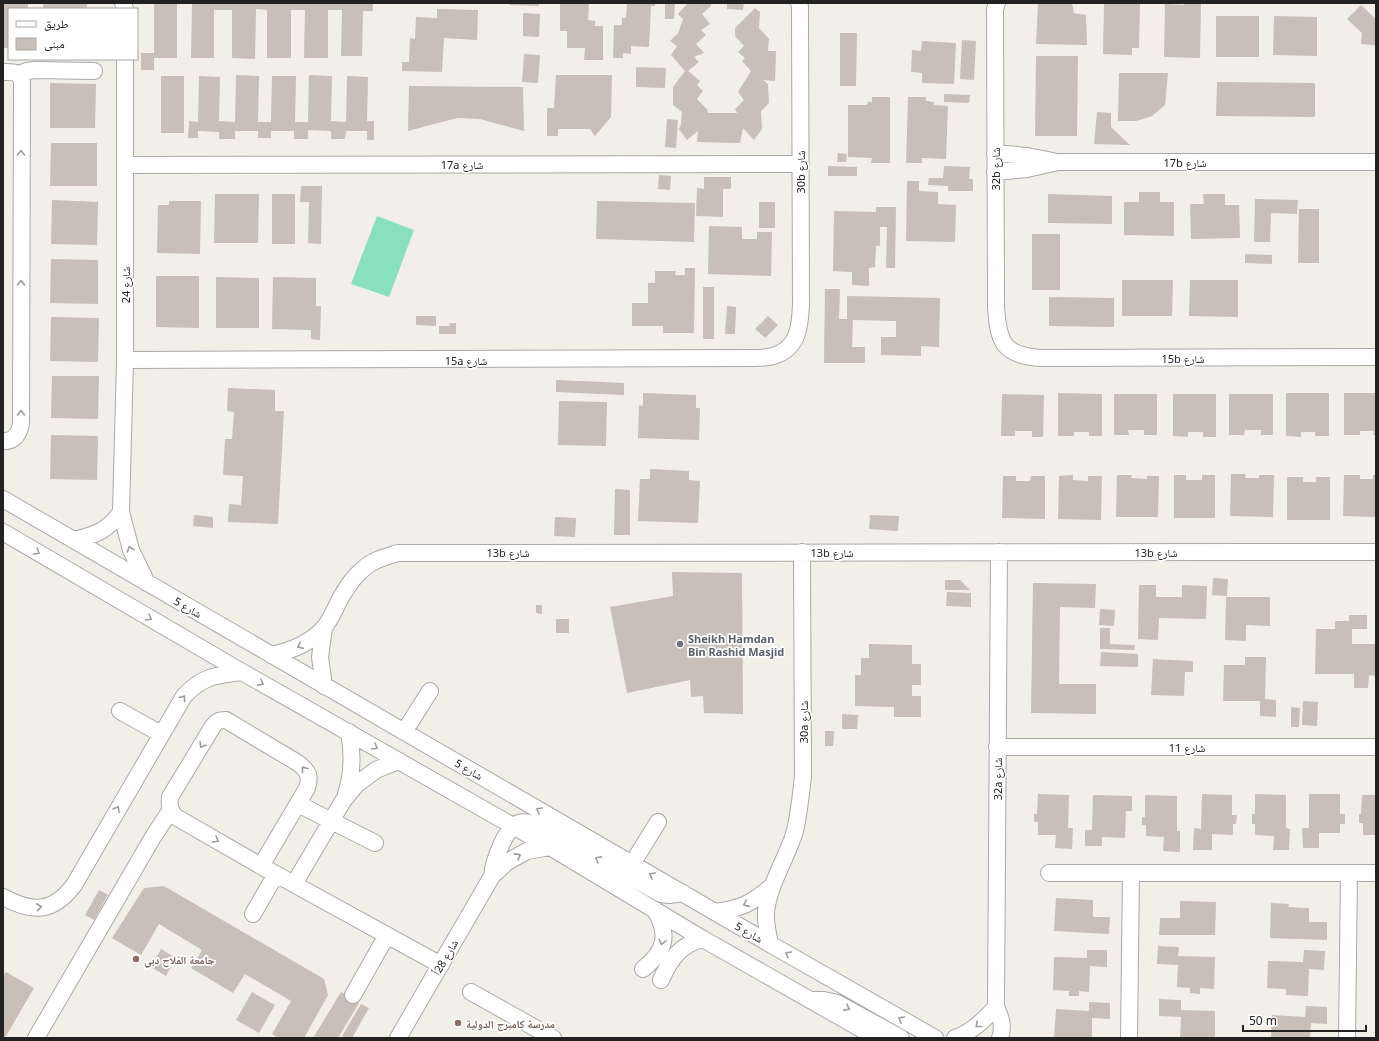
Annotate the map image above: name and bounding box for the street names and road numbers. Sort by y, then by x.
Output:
street label: 32b شارع [988,147,1003,191]
street label: 30b شارع [793,150,808,194]
street label: 17b شارع [1163,155,1207,170]
street label: 17a شارع [441,157,483,172]
street label: شارع 24 [118,267,133,303]
street label: 15b شارع [1161,351,1205,366]
street label: 15a شارع [445,353,487,368]
street label: 13b شارع [486,545,530,560]
street label: 13b شارع [810,545,854,560]
street label: 13b شارع [1134,545,1178,560]
street label: شارع 5 [171,593,205,621]
street label: 30a شارع [796,701,811,743]
street label: شارع 11 [1169,740,1205,755]
street label: شارع 5 [452,755,486,783]
street label: 32a شارع [990,758,1005,800]
street label: شارع 5 [732,918,766,946]
street label: شارع 28أ [429,936,461,978]

